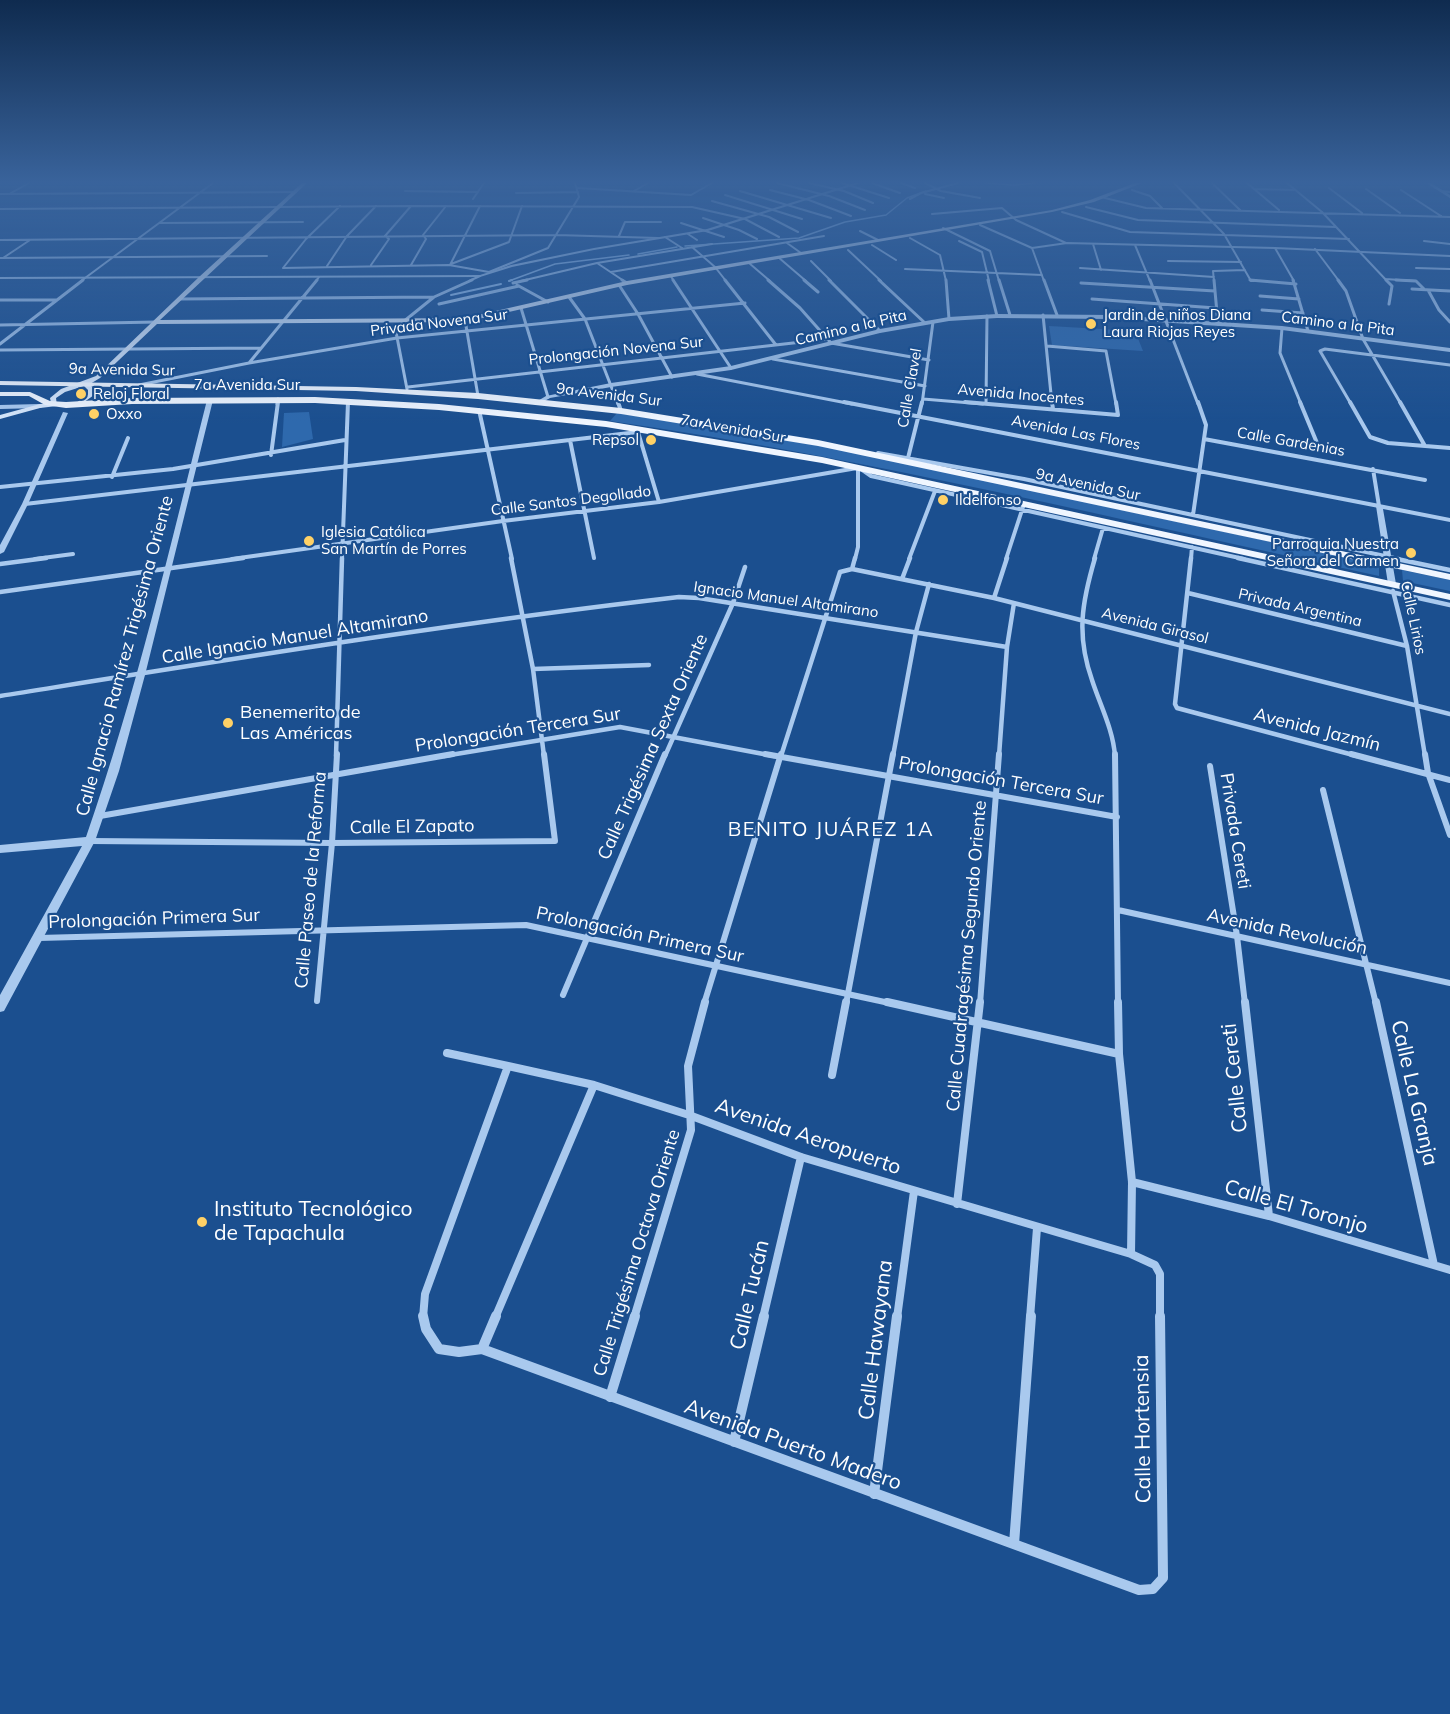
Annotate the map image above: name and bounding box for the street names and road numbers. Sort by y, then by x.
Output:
street label: Privada Novena Sur [369,306,509,340]
street label: Camino a la Pita [793,306,909,350]
street label: Camino a la Pita [1280,308,1396,340]
street label: Prolongación Novena Sur [528,333,704,369]
street label: Calle Clavel [894,347,926,429]
street label: 9a Avenida Sur [69,360,175,380]
street label: 7a Avenida Sur [194,376,300,394]
street label: 9a Avenida Sur [555,380,663,410]
street label: Avenida Inocentes [957,380,1085,410]
street label: 7a Avenida Sur [679,411,787,447]
street label: Avenida Las Flores [1010,412,1142,454]
street label: Calle Gardenias [1236,424,1346,460]
street label: 9a Avenida Sur [1034,465,1142,505]
street label: Calle Santos Degollado [490,482,652,520]
street label: Calle Ignacio Ramírez Trigésima Oriente [72,493,178,819]
street label: Ignacio Manuel Altamirano [692,578,880,622]
street label: Calle Lirios [1396,579,1430,657]
street label: Privada Argentina [1236,585,1364,631]
street label: Avenida Girasol [1100,604,1210,648]
street label: Calle Ignacio Manuel Altamirano [160,605,430,669]
street label: Calle Trigésima Sexta Oriente [593,631,713,863]
street label: Prolongación Tercera Sur [414,703,622,757]
street label: Avenida Jazmín [1251,704,1383,756]
street label: Prolongación Tercera Sur [897,752,1105,810]
street label: Calle Paseo de la Reforma [291,770,331,990]
street label: Privada Cereti [1215,771,1255,891]
street label: Calle Cuadragésima Segundo Oriente [943,800,991,1112]
street label: Calle El Zapato [349,815,475,839]
street label: Prolongación Primera Sur [534,902,746,968]
street label: Avenida Revolución [1205,904,1369,960]
street label: Prolongación Primera Sur [48,905,260,933]
street label: Calle La Granja [1385,1018,1443,1168]
street label: Calle Cereti [1217,1022,1253,1134]
street label: Avenida Aeropuerto [712,1093,904,1181]
street label: Calle Trigésima Octava Oriente [589,1127,685,1379]
street label: Calle El Toronjo [1221,1174,1371,1240]
street label: Calle Tucán [725,1238,775,1352]
street label: Calle Hawayana [854,1259,898,1421]
street label: Calle Hortensia [1129,1354,1157,1504]
street label: Avenida Puerto Madero [681,1394,905,1496]

